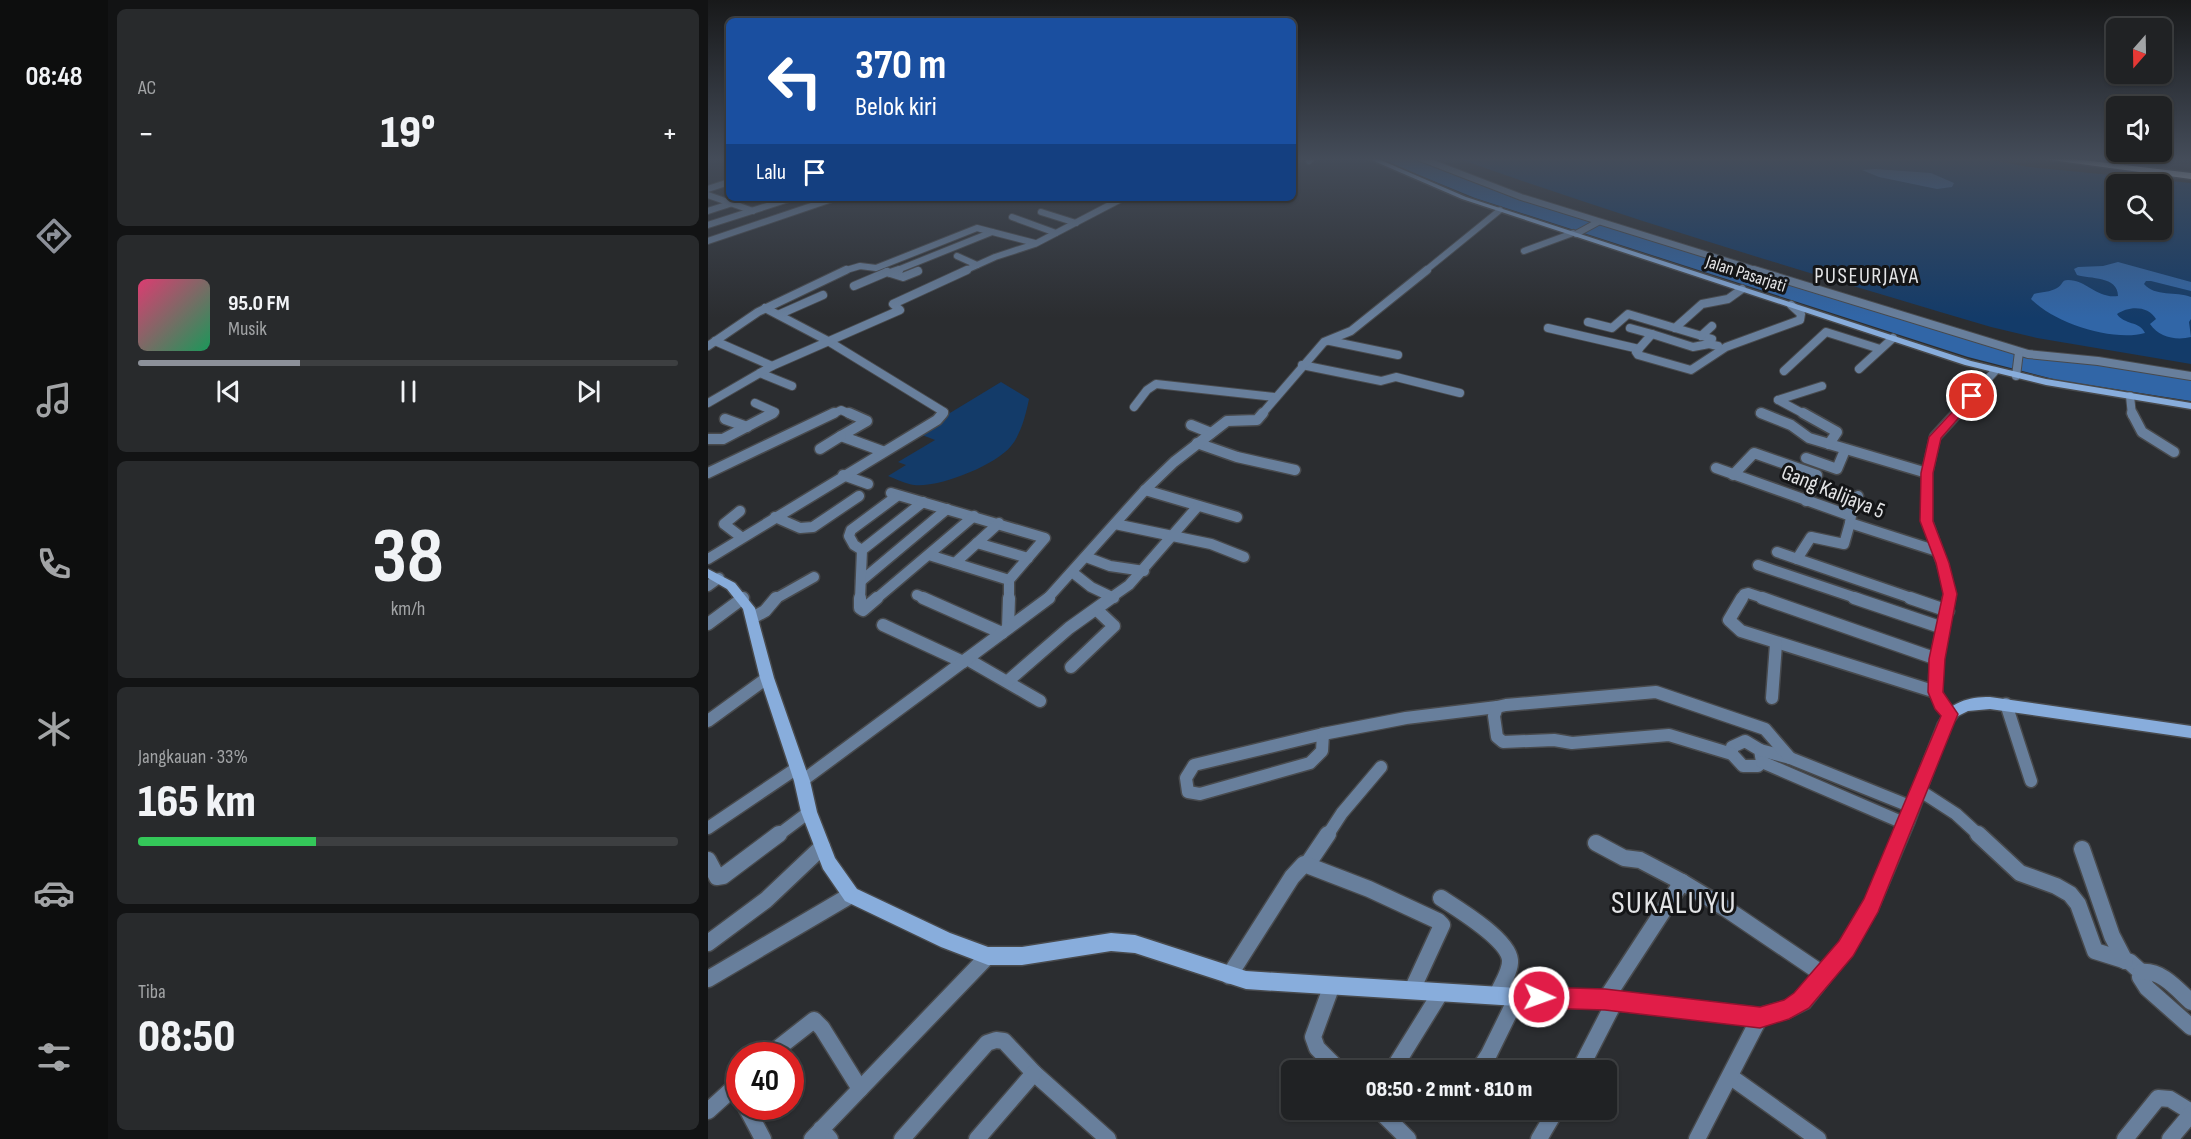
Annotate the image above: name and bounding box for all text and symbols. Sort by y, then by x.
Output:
north arrow [2106,18,2172,84]
map controls [2106,18,2172,240]
text: 370 m [855,40,946,91]
icon: left [756,42,834,120]
text: 08:48 [26,61,82,93]
text: AC [138,76,156,100]
text: Belok kiri [855,91,937,123]
button: sound [2106,96,2172,162]
text: 19° [381,106,435,161]
text: − [138,114,154,154]
text: + [662,114,678,154]
icon: arrive [798,156,831,189]
text: Lalu [756,159,786,186]
button: search [2106,174,2172,240]
icon: directions [33,215,75,257]
street label: Jalan Pasarjati [1702,251,1789,297]
district label: PUSEURJAYA [1814,263,1920,290]
text: 95.0 FM [228,290,290,317]
text: Musik [228,317,267,341]
pin [1946,370,1997,421]
icon: previous [212,375,245,408]
icon: pause [392,375,425,408]
icon: next [572,375,605,408]
icon: music [33,379,75,421]
icon: arrive [1955,379,1988,412]
street label: Gang Kalijaya 5 [1777,459,1889,525]
text: 38 [372,511,444,604]
icon: phone [33,543,75,585]
text: km/h [391,597,425,621]
icon: climate [33,708,75,750]
text: Jangkauan · 33% [138,745,248,769]
text: 165 km [138,775,256,830]
icon: car [33,872,75,914]
district label: SUKALUYU [1611,884,1737,923]
position arrow [1507,965,1571,1029]
text: Tiba [138,980,166,1004]
text: 08:50 [138,1010,235,1065]
icon: filters [33,1036,75,1078]
speed limit sign: 40 [726,1042,804,1120]
text: 08:50 · 2 mnt · 810 m [1366,1076,1532,1103]

